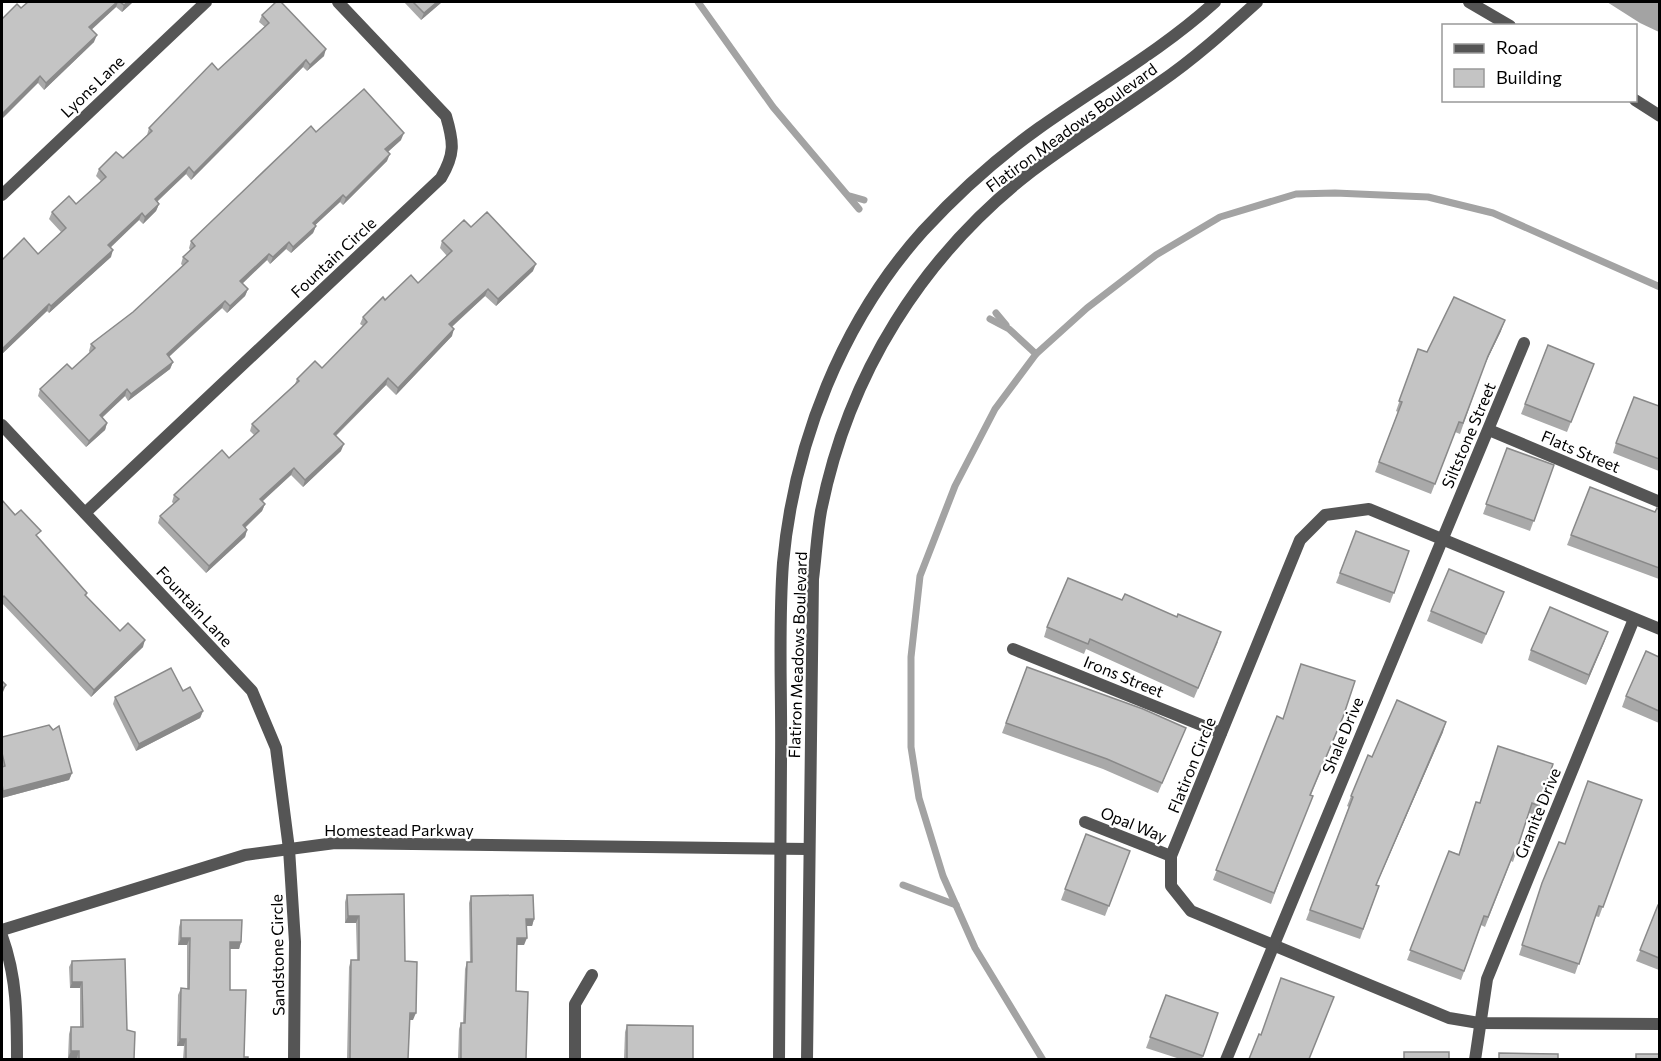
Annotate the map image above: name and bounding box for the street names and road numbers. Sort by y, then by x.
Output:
street label: Lyons Lane [56,51,128,121]
street label: Flatiron Meadows Boulevard [982,59,1160,195]
street label: Fountain Circle [287,213,379,301]
street label: Siltstone Street [1437,379,1499,491]
street label: Flats Street [1539,426,1624,476]
street label: Flatiron Meadows Boulevard [784,551,810,759]
street label: Fountain Lane [153,562,237,650]
street label: Irons Street [1081,651,1167,701]
street label: Shale Drive [1317,694,1367,776]
street label: Flatiron Circle [1163,714,1219,816]
street label: Granite Drive [1510,765,1564,861]
street label: Opal Way [1098,802,1170,846]
street label: Homestead Parkway [324,820,474,839]
street label: Sandstone Circle [266,894,288,1016]

